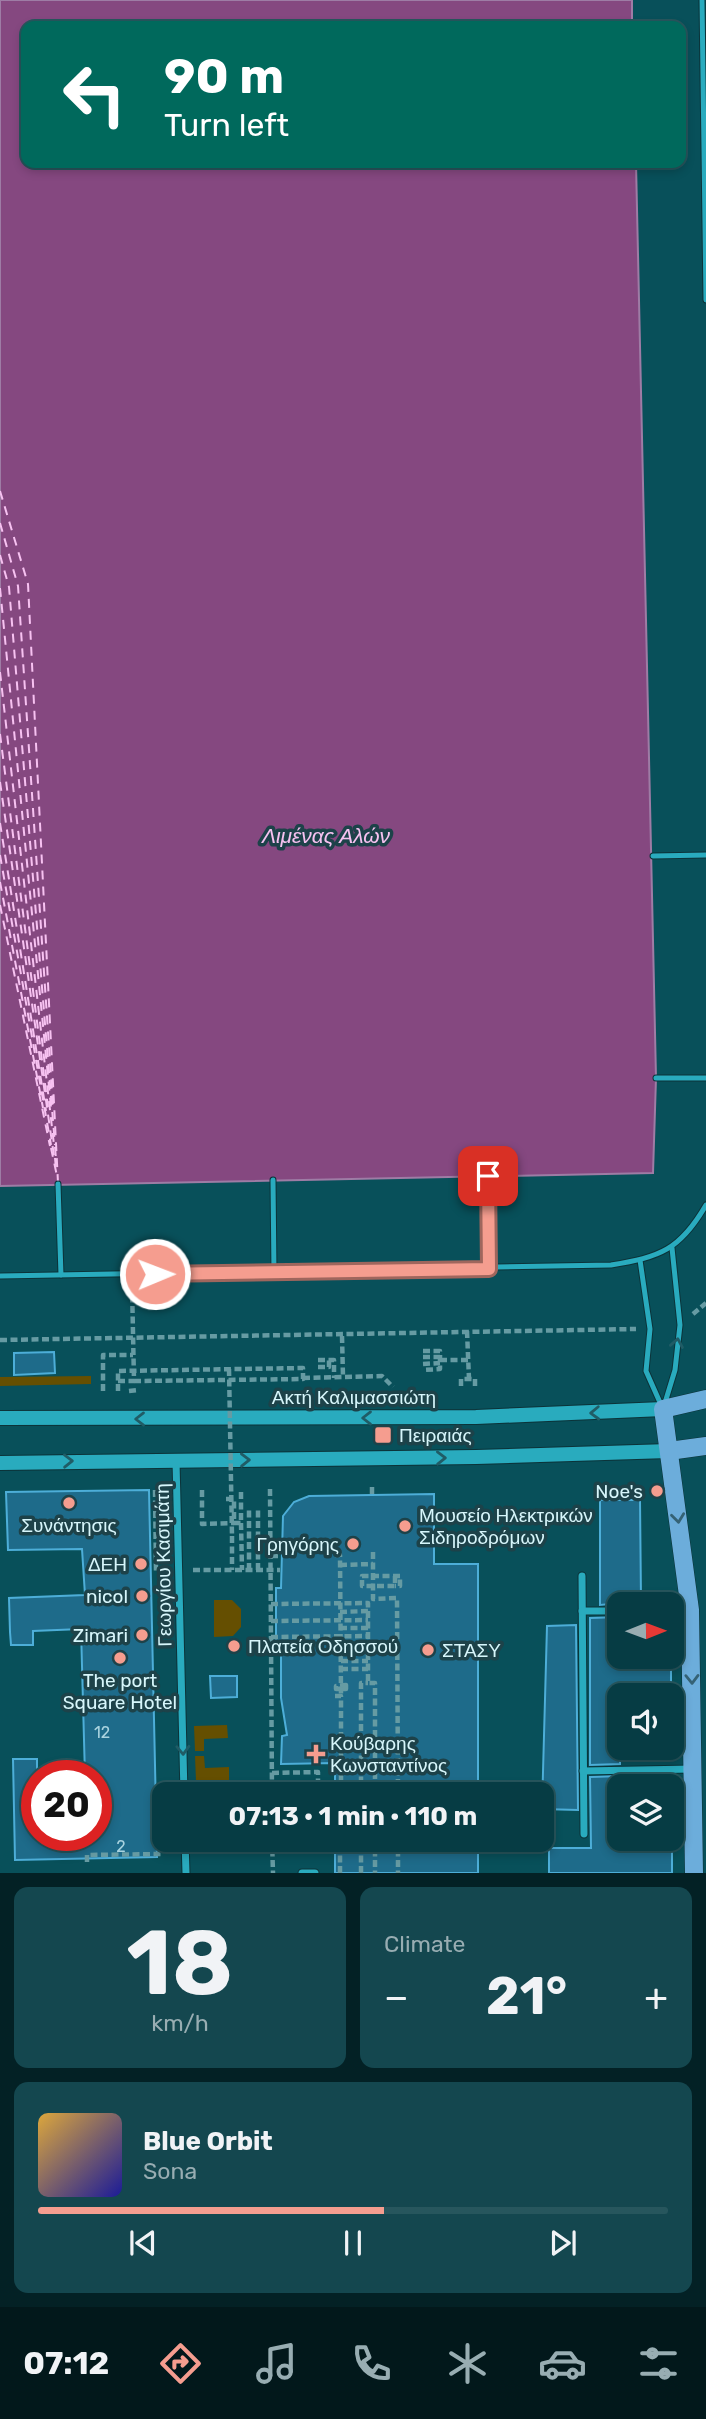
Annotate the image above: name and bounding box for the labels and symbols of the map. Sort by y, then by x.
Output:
water label: Λιμένας Αλών [261,823,391,848]
pin [458,1146,518,1206]
position arrow [118,1237,192,1311]
one-way arrow [669,1337,684,1349]
street label: Ακτή Καλιμασσιώτη [272,1386,436,1409]
one-way arrow [589,1405,600,1420]
one-way arrow [362,1410,372,1426]
one-way arrow [134,1411,145,1427]
place label: Πειραιάς [399,1424,472,1447]
marker: Πειραιάς [373,1425,393,1445]
one-way arrow [436,1450,447,1465]
one-way arrow [63,1453,74,1469]
one-way arrow [239,1453,250,1468]
place label: Noe's [595,1480,643,1503]
street label: Γεωργίου Κασιμάτη [151,1483,176,1647]
marker: Noe's [649,1483,665,1499]
marker: Συνάντησις [61,1495,77,1511]
place label: Μουσείο Ηλεκτρικών Σιδηροδρόμων [419,1504,593,1549]
one-way arrow [670,1512,685,1524]
place label: Συνάντησις [21,1514,117,1537]
marker: Μουσείο Ηλεκτρικών Σιδηροδρόμων [397,1518,413,1534]
place label: Γρηγόρης [257,1533,339,1556]
marker: Γρηγόρης [345,1536,361,1552]
place label: ΔΕΗ [88,1553,127,1576]
marker: ΔΕΗ [133,1556,149,1572]
place label: nicol [86,1585,128,1608]
marker: nicol [134,1588,150,1604]
north arrow [607,1592,684,1670]
place label: Zimari [73,1624,128,1647]
marker: Zimari [134,1627,150,1643]
place label: Πλατεία Οδησσού [248,1635,398,1658]
marker: Πλατεία Οδησσού [226,1638,242,1654]
place label: ΣΤΑΣΥ [442,1639,501,1662]
marker: ΣΤΑΣΥ [420,1642,436,1658]
marker: The port Square Hotel [112,1650,128,1666]
place label: The port Square Hotel [63,1669,177,1714]
one-way arrow [684,1673,699,1684]
house number: 12 [94,1723,110,1742]
place label: Κούβαρης Κωνσταντίνος [330,1732,447,1777]
one-way arrow [176,1745,191,1756]
marker: Κούβαρης Κωνσταντίνος [308,1746,324,1762]
speed limit sign: 20 [21,1760,112,1851]
house number: 2 [116,1837,126,1856]

